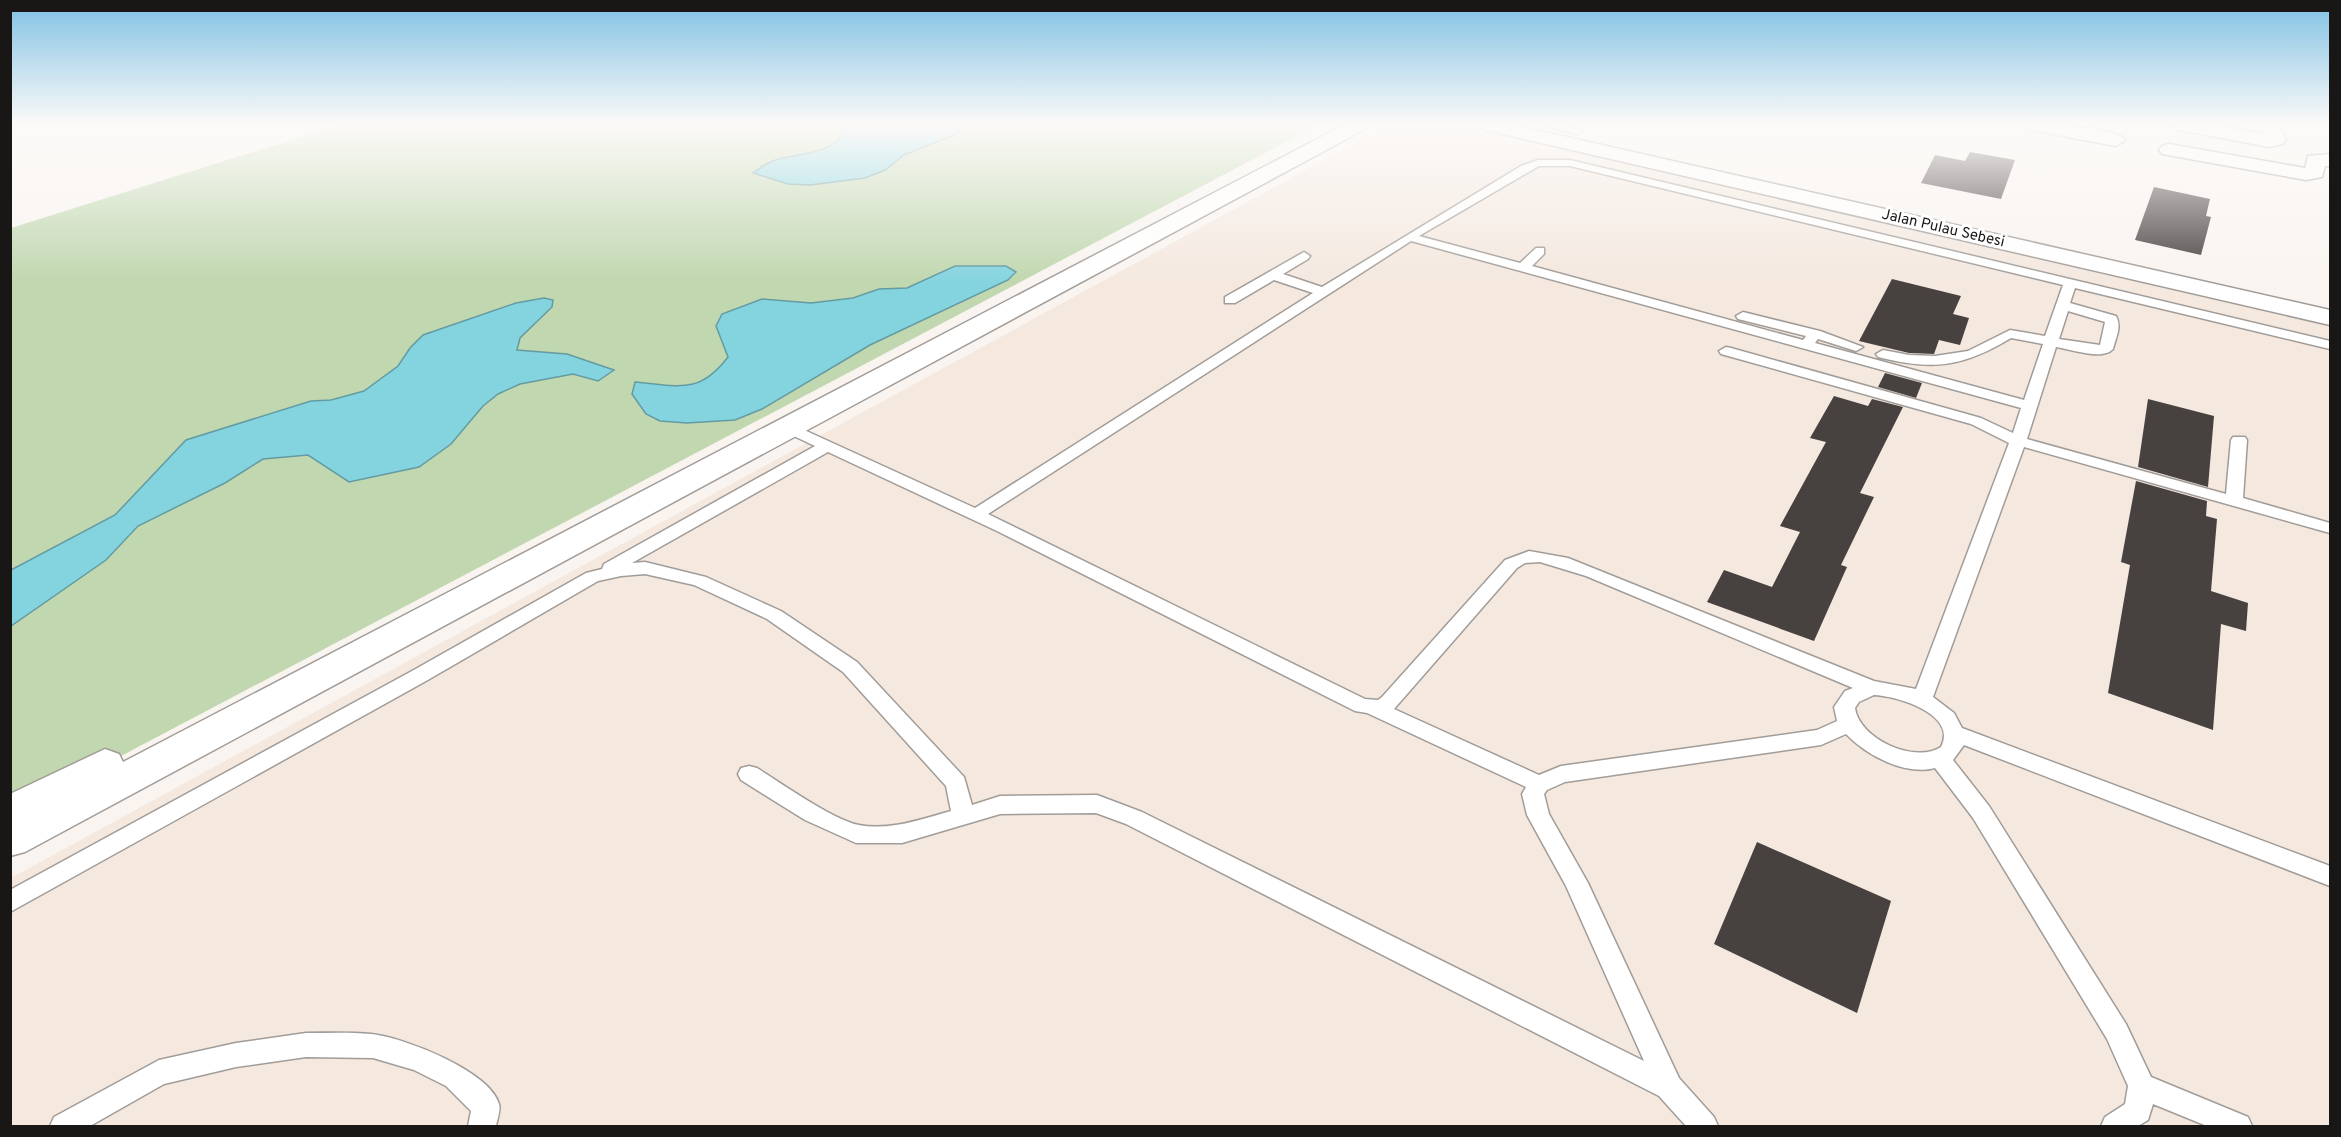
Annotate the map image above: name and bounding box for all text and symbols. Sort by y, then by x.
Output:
street label: Jalan Pulau Sebesi [1880,206,2006,252]

